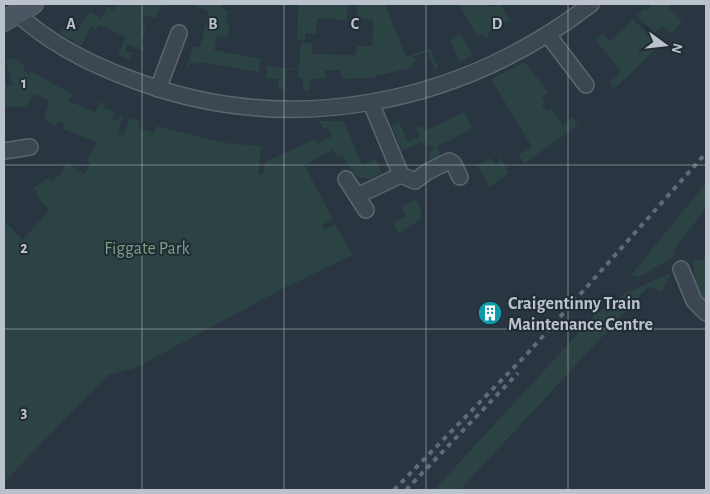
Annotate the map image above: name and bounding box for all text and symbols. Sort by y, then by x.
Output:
text: A [66,16,76,32]
text: B [208,16,218,32]
text: C [351,16,360,32]
text: D [492,16,503,32]
north arrow [640,20,690,70]
text: N [669,42,685,55]
text: 1 [21,75,27,91]
text: 2 [20,240,28,256]
park label: Figgate Park [104,240,191,258]
place label: Craigentinny Train Maintenance Centre [508,295,653,334]
building icon: Craigentinny Train Maintenance Centre [477,300,503,326]
text: 3 [21,404,28,420]

